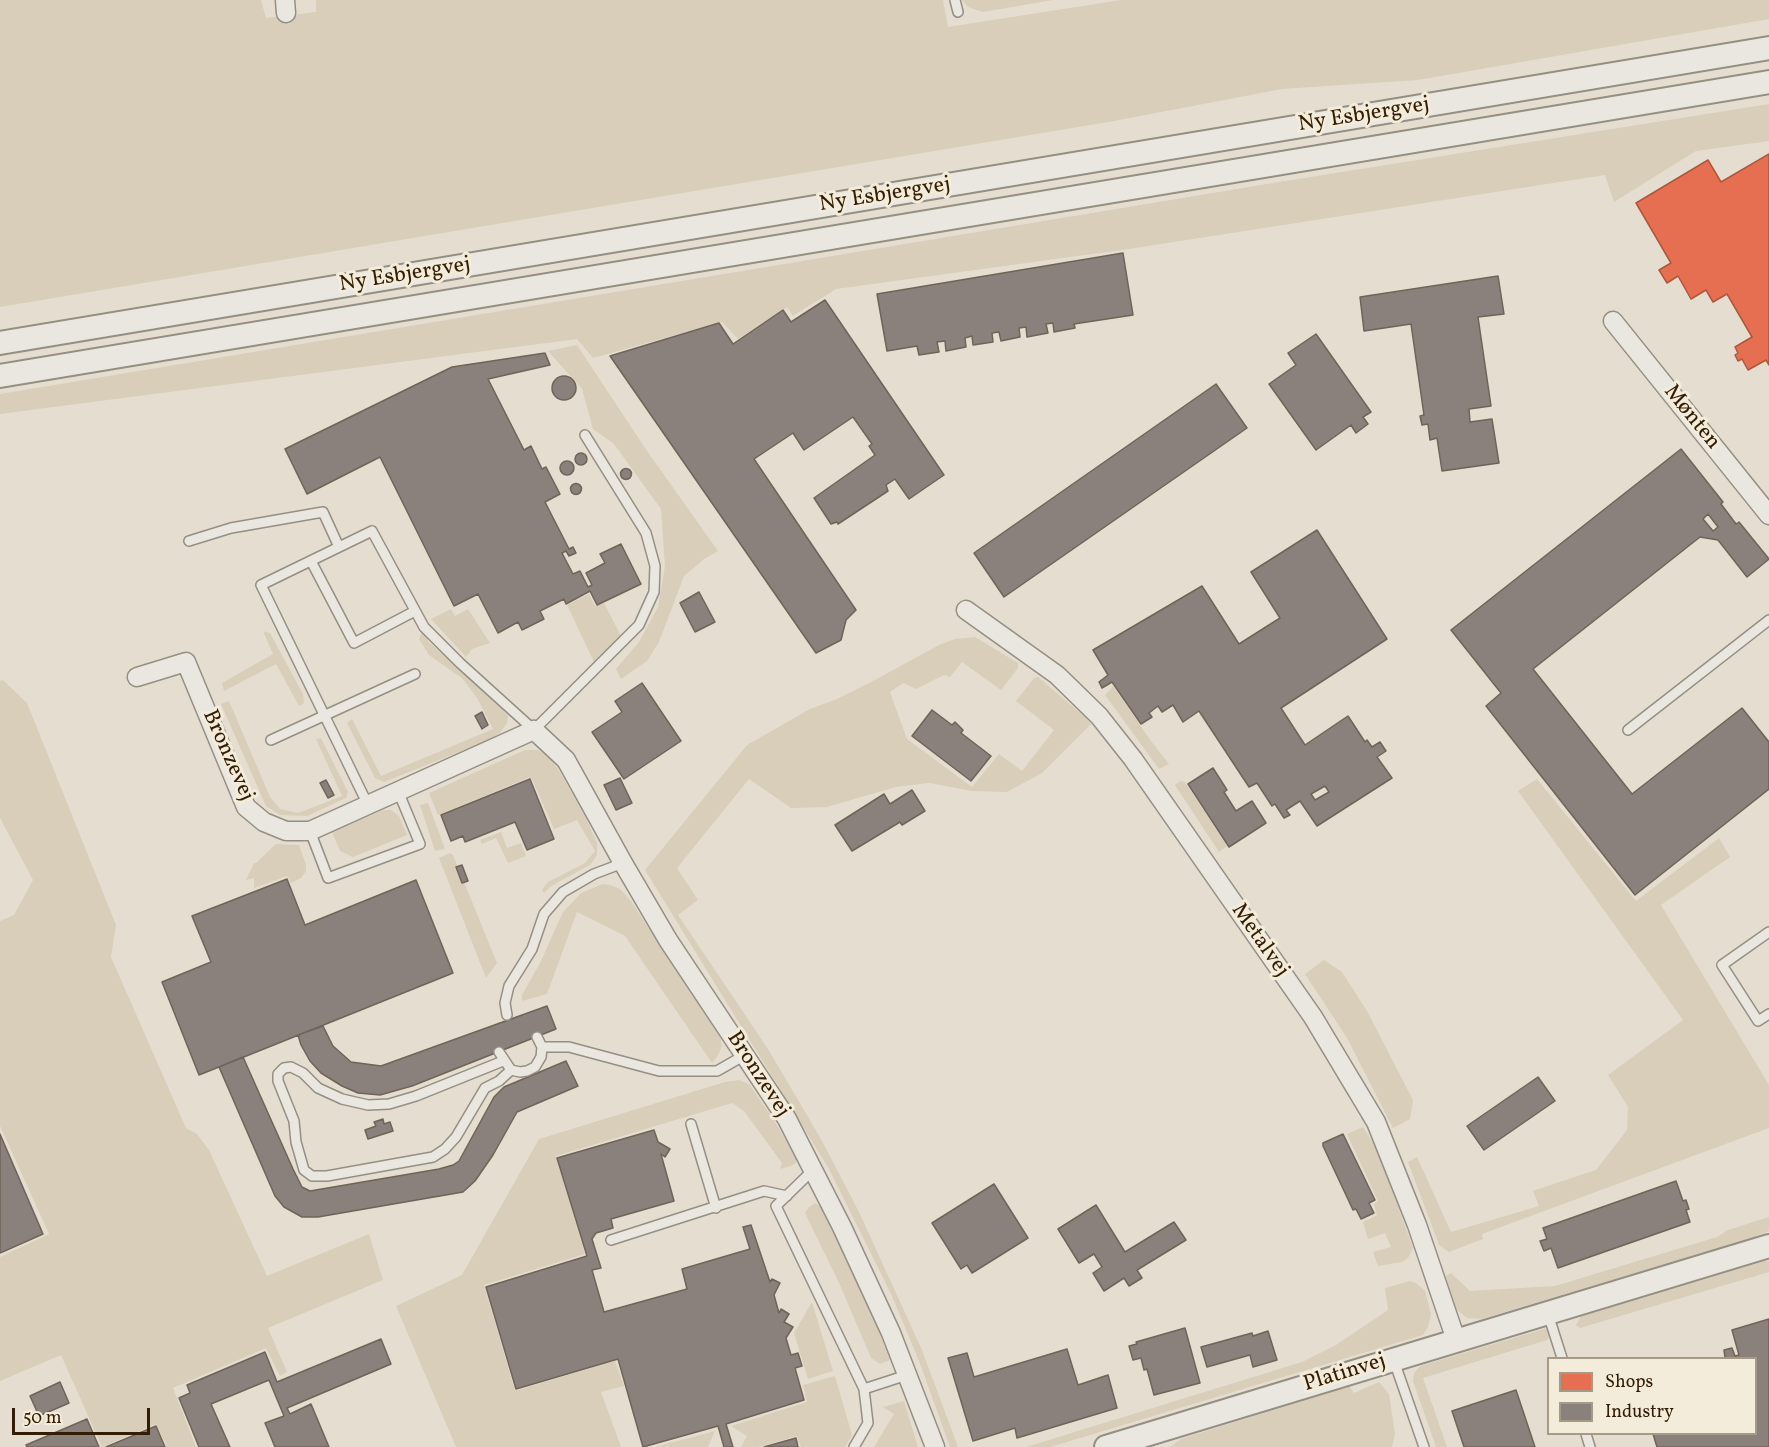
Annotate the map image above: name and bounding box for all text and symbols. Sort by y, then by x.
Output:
street label: Ny Esbjergvej [1297,93,1431,139]
street label: Ny Esbjergvej [818,173,952,219]
street label: Ny Esbjergvej [338,253,472,299]
street label: Mønten [1657,380,1725,456]
street label: Bronzevej [195,706,259,806]
street label: Metalvej [1224,899,1294,983]
street label: Bronzevej [720,1027,794,1123]
street label: Platinvej [1301,1349,1389,1399]
legend [1547,1357,1757,1435]
text: Shops [1605,1370,1653,1395]
scale bar [15,1396,153,1434]
text: Industry [1605,1400,1674,1425]
text: 50 m [23,1406,62,1431]

